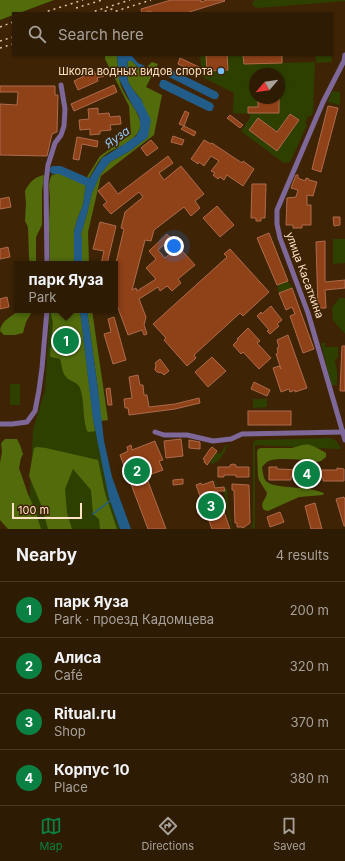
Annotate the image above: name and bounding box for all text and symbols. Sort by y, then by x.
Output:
search box [12,12,333,56]
icon: search [26,23,48,45]
text: Search here [58,25,144,44]
place label: Школа водных видов спорта [58,64,213,78]
marker: Школа водных видов спорта [216,66,226,76]
north arrow [249,68,285,104]
water label: Яуза [101,123,133,152]
street label: улица Касаткина [283,230,327,320]
your location [164,236,184,256]
popup [14,261,118,313]
text: парк Яуза [29,270,103,289]
text: Park [29,289,56,305]
pin: 1 [53,326,79,356]
pin: 2 [124,456,150,486]
pin: 4 [294,459,320,489]
pin: 3 [198,491,224,521]
scale bar [12,501,82,520]
text: 100 m [18,503,49,517]
text: Nearby [16,545,77,565]
text: 4 results [276,547,329,563]
text: парк Яуза [54,592,129,611]
text: 1 [26,602,32,618]
text: 200 m [290,602,329,618]
text: Park · проезд Кадомцева [54,611,214,627]
text: Алиса [54,648,101,667]
text: 2 [25,658,33,674]
text: 320 m [290,658,329,674]
text: Café [54,667,83,683]
text: Ritual.ru [54,704,116,723]
text: 3 [25,714,33,730]
text: 370 m [291,714,329,730]
text: Shop [54,723,86,739]
text: Корпус 10 [54,760,130,779]
text: 4 [25,770,33,786]
text: 380 m [290,770,329,786]
text: Place [54,779,88,795]
tab: Map [40,815,62,853]
tab: Directions [142,815,194,853]
tab: Saved [273,815,305,853]

